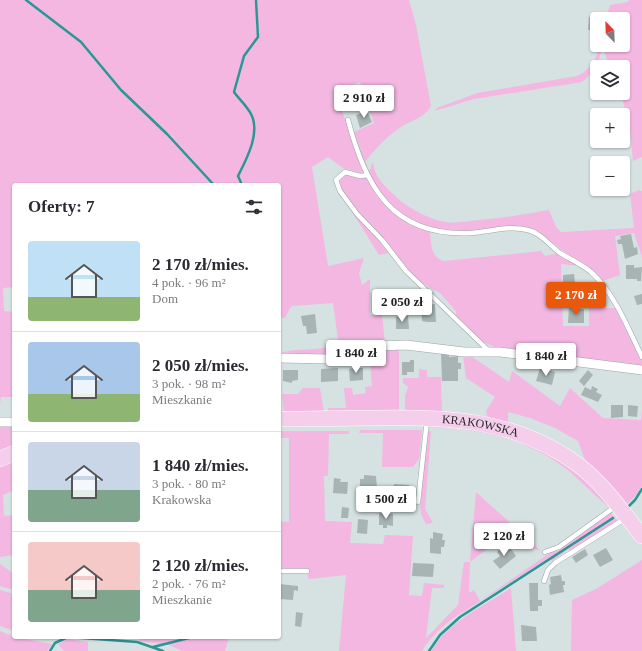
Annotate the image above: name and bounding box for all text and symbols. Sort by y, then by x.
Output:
north arrow [590,12,630,52]
map controls [590,12,630,196]
button: layers [590,60,630,100]
pin: 2 910 zł [323,85,405,119]
text: 2 910 zł [343,90,385,105]
button: + [590,108,630,148]
button: − [590,156,630,196]
icon: filters [243,196,265,218]
text: Oferty: 7 [28,197,95,216]
text: 2 170 zł/mies. [152,255,249,274]
icon: home [60,257,108,305]
text: 4 pok. · 96 m² [152,275,226,290]
pin: 2 170 zł [535,282,617,316]
text: 2 170 zł [555,287,597,302]
pin: 2 050 zł [361,289,443,323]
text: Dom [152,291,178,306]
text: 2 050 zł [381,294,423,309]
pin: 1 840 zł [315,340,397,374]
pin: 1 840 zł [505,343,587,377]
text: 1 840 zł [335,345,377,360]
text: 1 840 zł [525,348,567,363]
text: 2 050 zł/mies. [152,356,249,375]
icon: home [60,358,108,406]
text: 3 pok. · 98 m² [152,376,226,391]
text: Mieszkanie [152,392,212,407]
street label: KRAKOWSKA [441,412,521,440]
text: 1 840 zł/mies. [152,456,249,475]
icon: home [60,458,108,506]
text: 3 pok. · 80 m² [152,476,226,491]
pin: 1 500 zł [345,486,427,520]
text: 1 500 zł [365,491,407,506]
text: Krakowska [152,492,211,507]
pin: 2 120 zł [463,523,545,557]
text: 2 120 zł [483,528,525,543]
text: 2 120 zł/mies. [152,556,249,575]
icon: home [60,558,108,606]
text: 2 pok. · 76 m² [152,576,226,591]
text: Mieszkanie [152,592,212,607]

